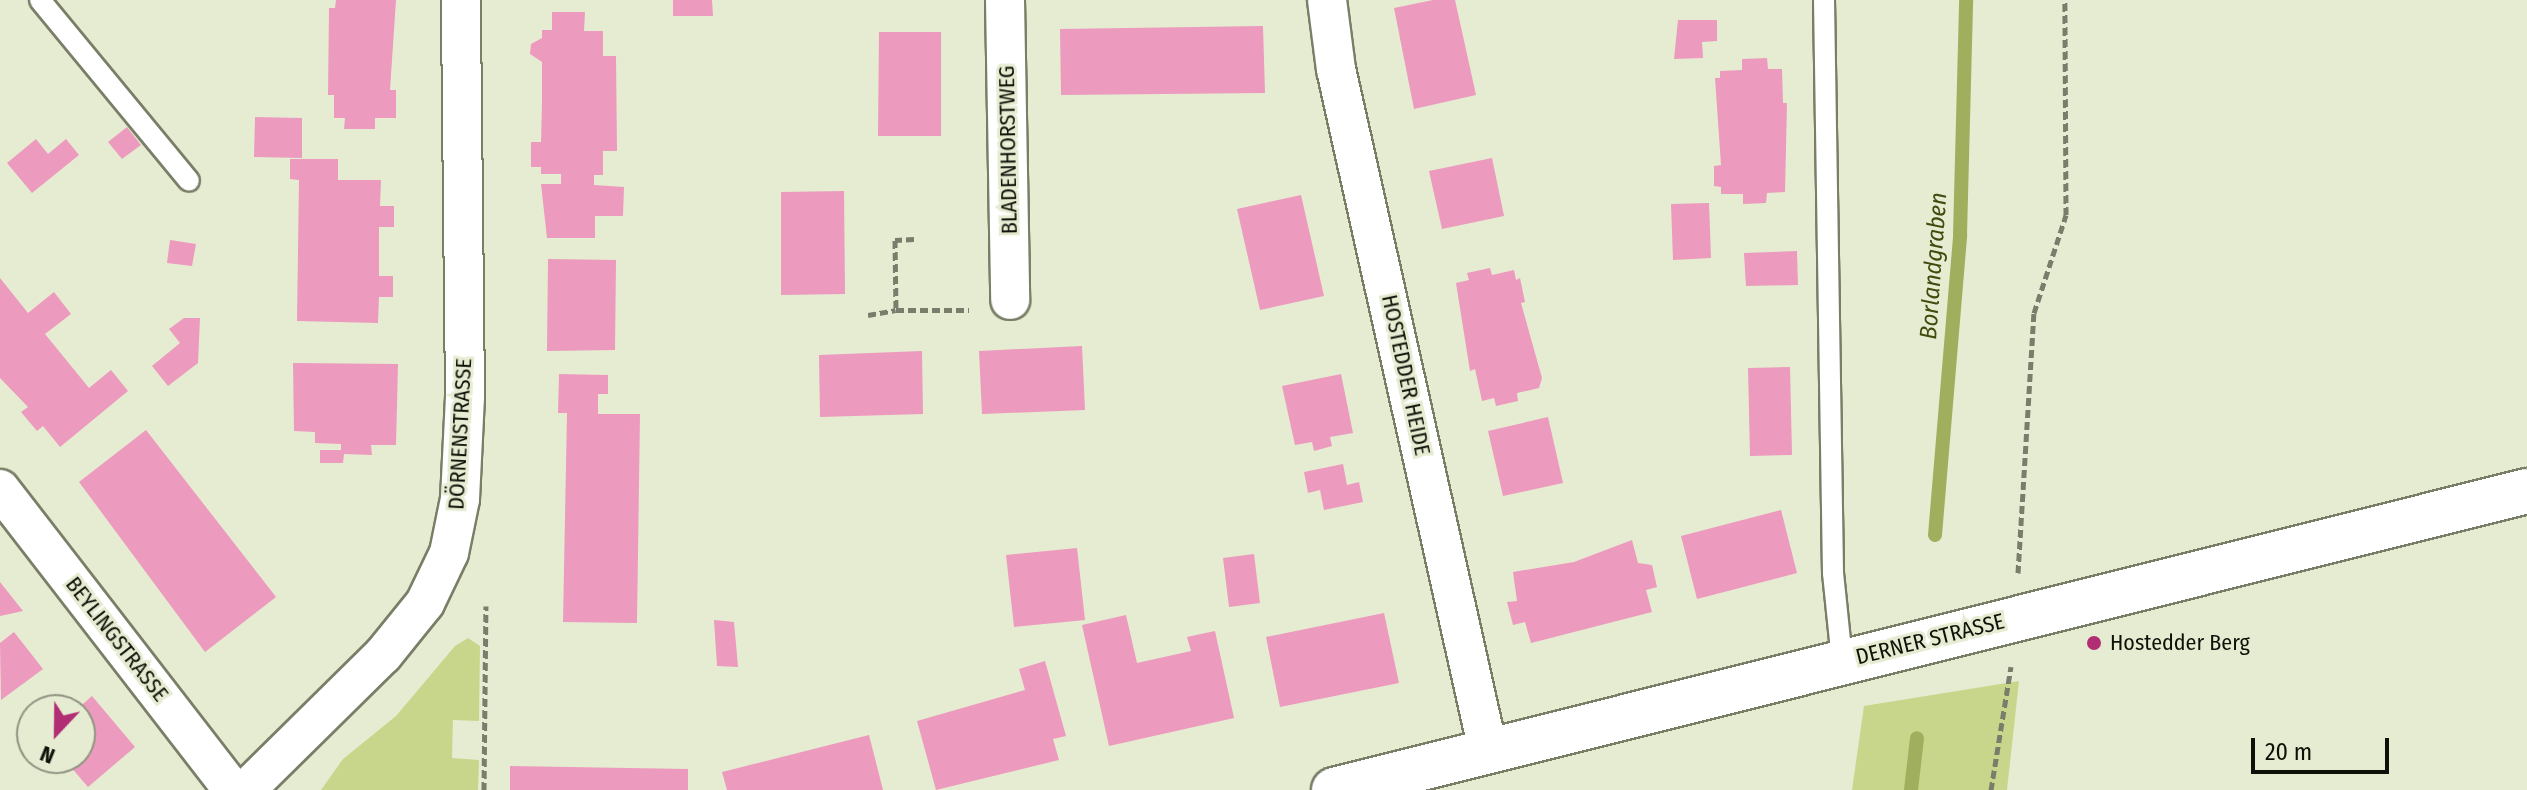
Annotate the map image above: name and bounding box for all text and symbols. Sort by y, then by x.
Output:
street label: BLADENHORSTWEG [993,66,1023,234]
water label: Borlandgraben [1915,192,1953,340]
street label: HOSTEDDER HEIDE [1376,292,1436,458]
street label: DÖRNENSTRASSE [443,358,477,510]
street label: BEYLINGSTRASSE [60,571,174,707]
street label: DERNER STRASSE [1853,608,2007,670]
place label: Hostedder Berg [2110,630,2250,656]
marker: Hostedder Berg [2085,634,2103,652]
north arrow [16,694,96,774]
scale bar [2255,722,2393,772]
text: 20 m [2265,738,2312,766]
text: N [36,740,59,770]

